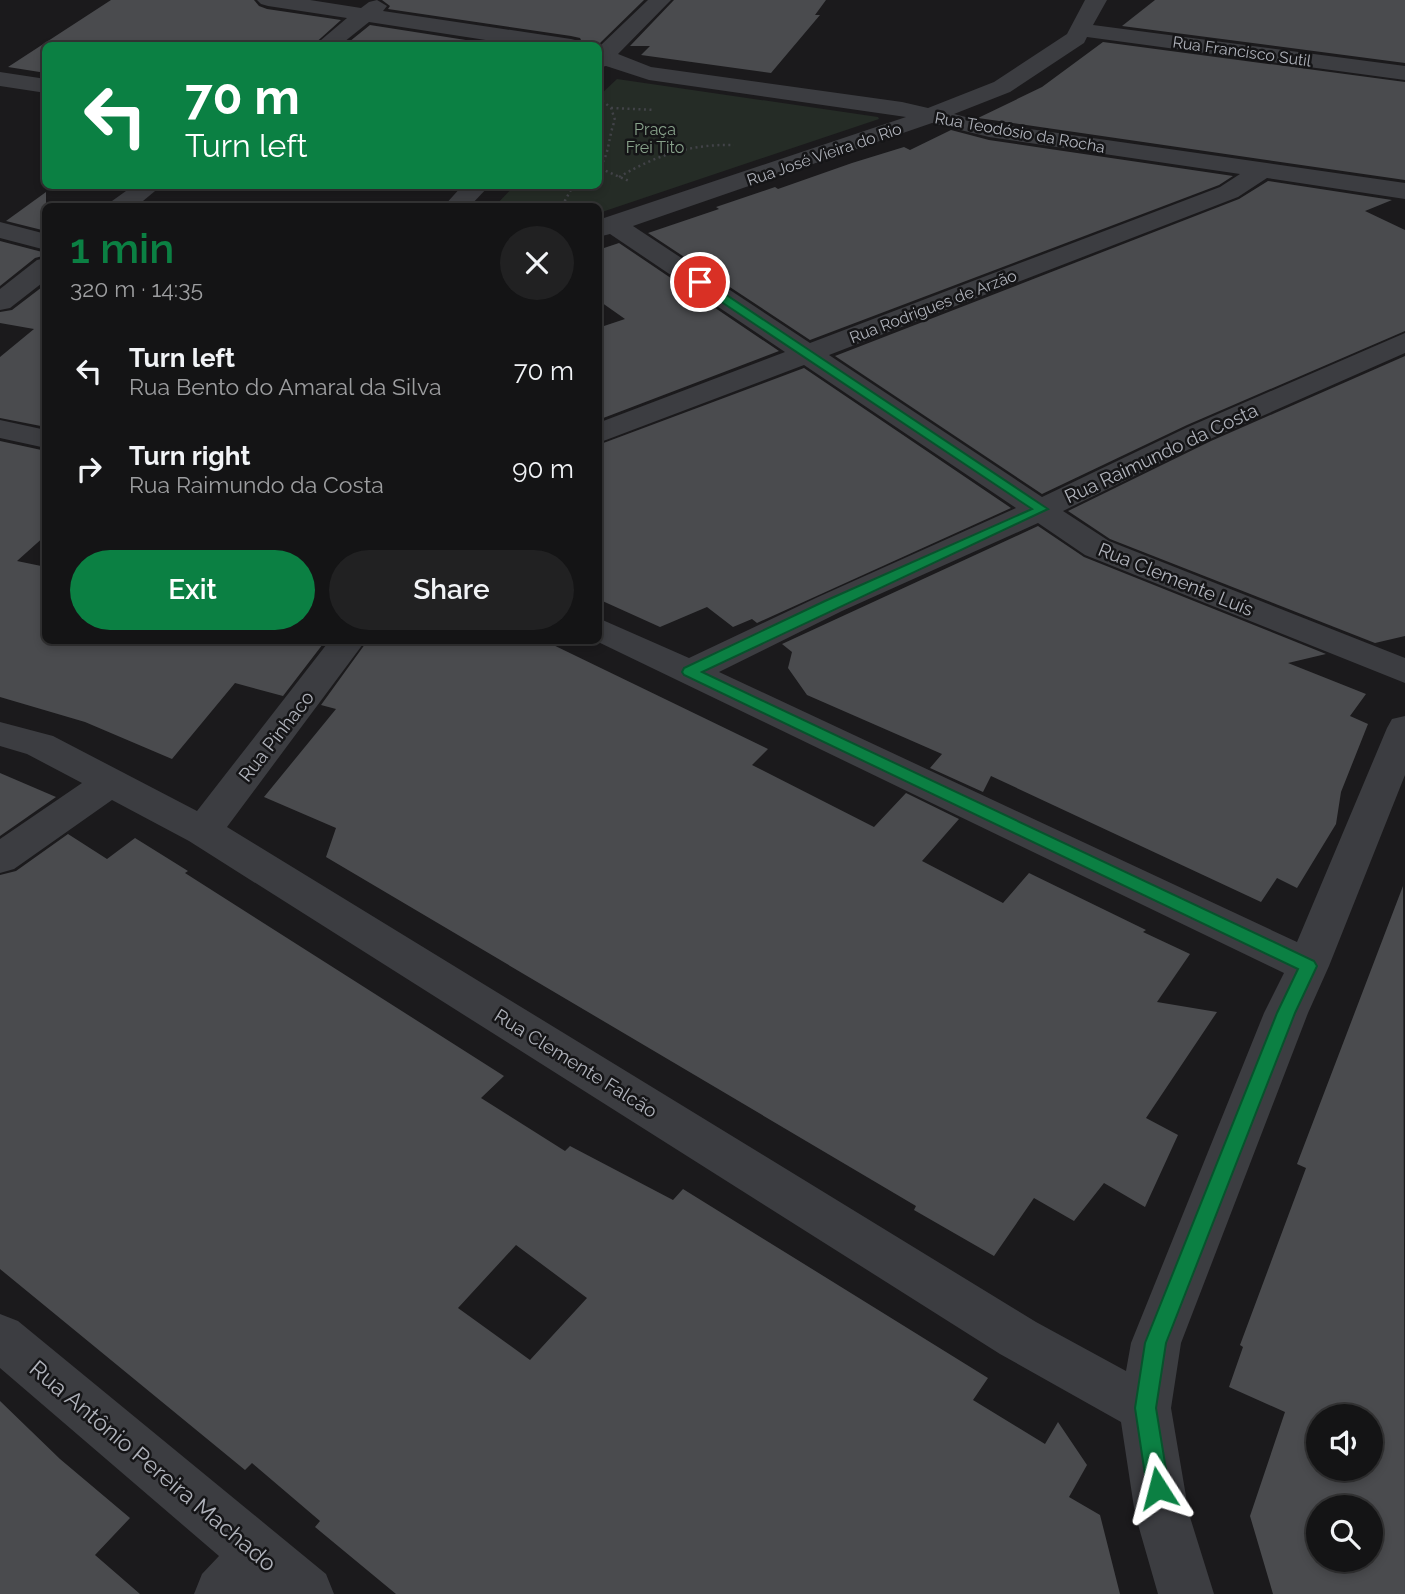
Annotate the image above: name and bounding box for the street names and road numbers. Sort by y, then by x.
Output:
street label: Rua Francisco Sutil [1171,32,1313,71]
street label: Rua Teodósio da Rocha [933,108,1107,157]
street label: Rua José Vieira do Rio [744,119,904,190]
street label: Rua Rodrigues de Arzão [847,266,1019,347]
street label: Rua Raimundo da Costa [1061,399,1261,507]
street label: Rua Clemente Luís [1095,538,1257,620]
street label: Rua Pinhaco [234,686,318,786]
street label: Rua Clemente Falcão [491,1004,661,1122]
street label: Rua Antônio Pereira Machado [25,1354,282,1577]

